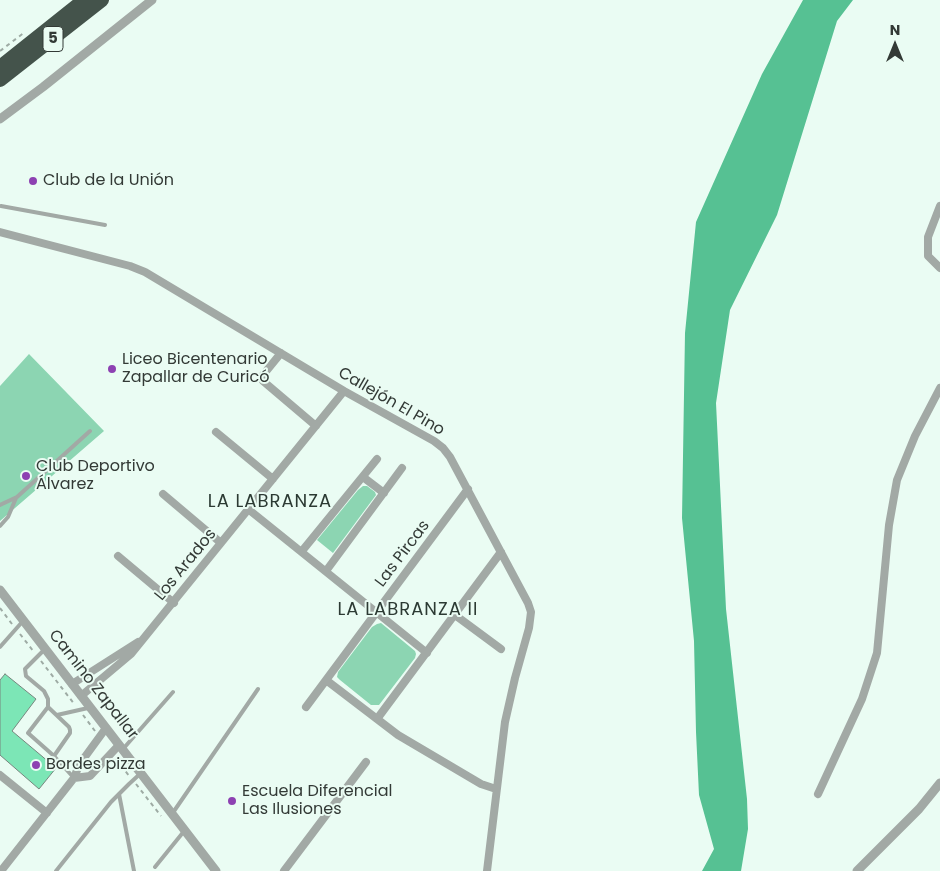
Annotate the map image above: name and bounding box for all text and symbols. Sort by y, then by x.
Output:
north arrow [870,20,920,70]
text: N [890,20,900,40]
road number: 5 [43,26,63,52]
place label: Club de la Unión [43,171,174,191]
marker: Club de la Unión [27,175,39,187]
place label: Liceo Bicentenario Zapallar de Curicó [122,350,269,388]
marker: Liceo Bicentenario Zapallar de Curicó [106,363,118,375]
street label: Callejón El Pino [334,364,448,440]
place label: Club Deportivo Álvarez [36,457,155,495]
marker: Club Deportivo Álvarez [20,470,32,482]
district label: LA LABRANZA [206,491,334,513]
street label: Las Pircas [372,517,434,591]
street label: Los Arados [151,525,221,605]
district label: LA LABRANZA II [336,599,480,621]
street label: Camino Zapallar [44,626,142,744]
place label: Bordes pizza [46,755,146,775]
marker: Bordes pizza [30,759,42,771]
place label: Escuela Diferencial Las Ilusiones [242,782,392,820]
marker: Escuela Diferencial Las Ilusiones [226,795,238,807]

